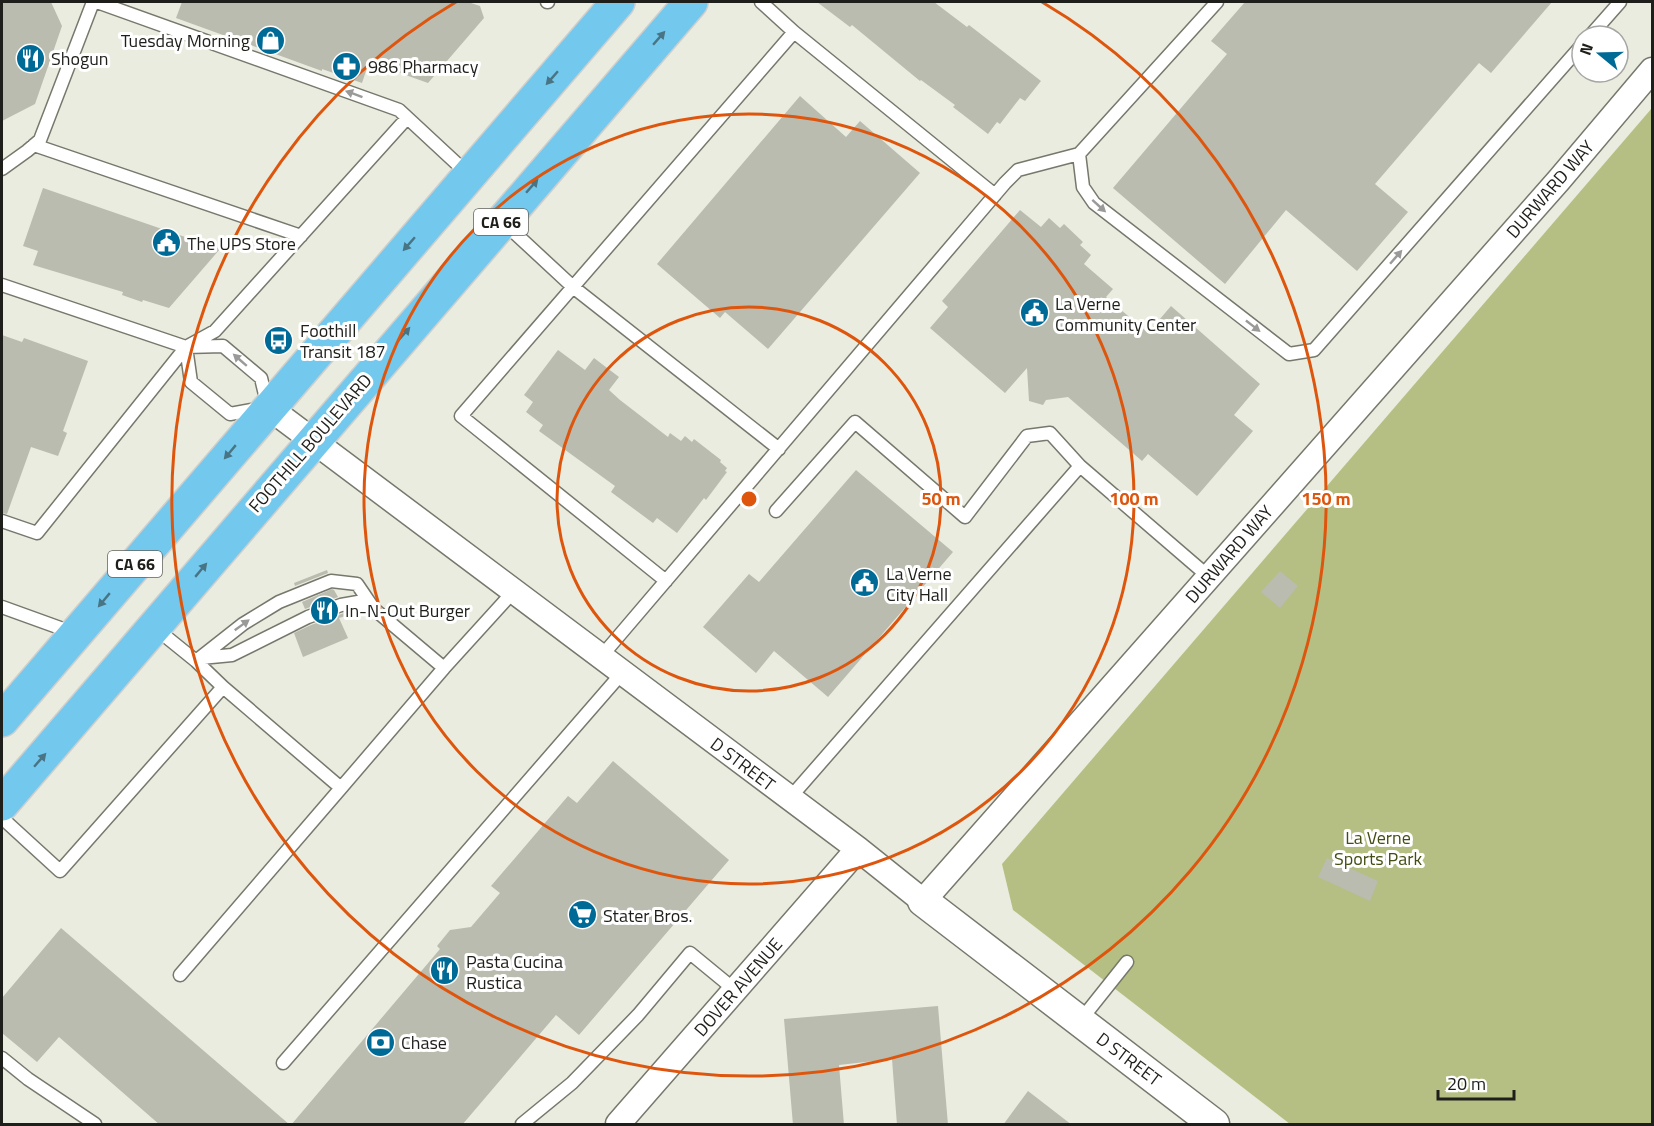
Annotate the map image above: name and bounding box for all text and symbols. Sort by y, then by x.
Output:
shop icon: Tuesday Morning [255,24,287,56]
north arrow [1570,24,1630,84]
place label: Tuesday Morning [121,27,250,54]
one-way arrow [652,31,665,46]
text: N [1573,40,1599,58]
restaurant icon: Shogun [14,42,46,74]
place label: Shogun [51,45,108,72]
pharmacy icon: 986 Pharmacy [331,50,363,82]
place label: 986 Pharmacy [368,53,479,80]
one-way arrow [545,71,559,86]
one-way arrow [345,89,363,99]
street label: DURWARD WAY [1500,134,1601,244]
one-way arrow [525,179,538,194]
one-way arrow [1091,199,1106,213]
road number: CA 66 [474,209,528,235]
public building icon: The UPS Store [150,227,182,259]
place label: The UPS Store [187,230,296,257]
one-way arrow [403,236,416,251]
one-way arrow [1389,250,1402,265]
place label: La Verne Community Center [1055,290,1196,338]
public building icon: La Verne Community Center [1018,297,1050,329]
place label: Foothill Transit 187 [300,317,386,365]
one-way arrow [1245,319,1260,331]
bus stop icon: Foothill Transit 187 [263,324,295,356]
one-way arrow [398,326,411,342]
one-way arrow [232,353,248,366]
street label: FOOTHILL BOULEVARD [242,368,378,518]
one-way arrow [224,444,237,459]
text: 50 m [921,485,961,512]
text: 100 m [1109,485,1159,512]
text: 150 m [1301,485,1351,512]
centre of rings [739,489,759,509]
street label: DURWARD WAY [1179,499,1280,609]
road number: CA 66 [108,551,162,577]
place label: La Verne City Hall [886,560,952,608]
one-way arrow [195,562,208,578]
public building icon: La Verne City Hall [849,567,881,599]
one-way arrow [97,592,110,608]
restaurant icon: In-N-Out Burger [308,594,340,626]
place label: In-N-Out Burger [345,597,470,624]
one-way arrow [234,619,250,631]
street label: D STREET [705,731,782,798]
one-way arrow [33,752,46,768]
park label: La Verne Sports Park [1334,824,1422,872]
supermarket icon: Stater Bros. [566,899,598,931]
place label: Stater Bros. [603,902,692,929]
street label: DOVER AVENUE [687,932,789,1042]
place label: Pasta Cucina Rustica [466,948,563,996]
restaurant icon: Pasta Cucina Rustica [429,955,461,987]
bank icon: Chase [364,1026,396,1058]
street label: D STREET [1091,1026,1168,1093]
place label: Chase [401,1029,447,1056]
scale bar [1438,1063,1514,1101]
text: 20 m [1447,1070,1486,1097]

